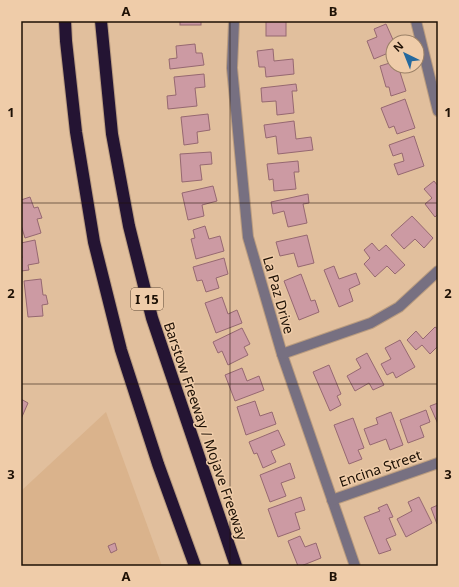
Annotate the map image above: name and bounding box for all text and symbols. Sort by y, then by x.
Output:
text: A [122,2,131,20]
text: B [329,2,337,20]
north arrow [385,34,425,74]
text: N [389,38,406,55]
text: 1 [7,103,15,121]
text: 1 [444,103,452,121]
street label: La Paz Drive [259,254,299,336]
text: 2 [7,284,15,302]
text: 2 [444,284,452,302]
road number: I 15 [131,288,163,310]
street label: Barstow Freeway / Mojave Freeway [160,319,253,543]
street label: Encina Street [336,445,424,491]
text: 3 [7,465,15,483]
text: 3 [444,465,452,483]
text: A [122,567,131,585]
text: B [329,567,337,585]

